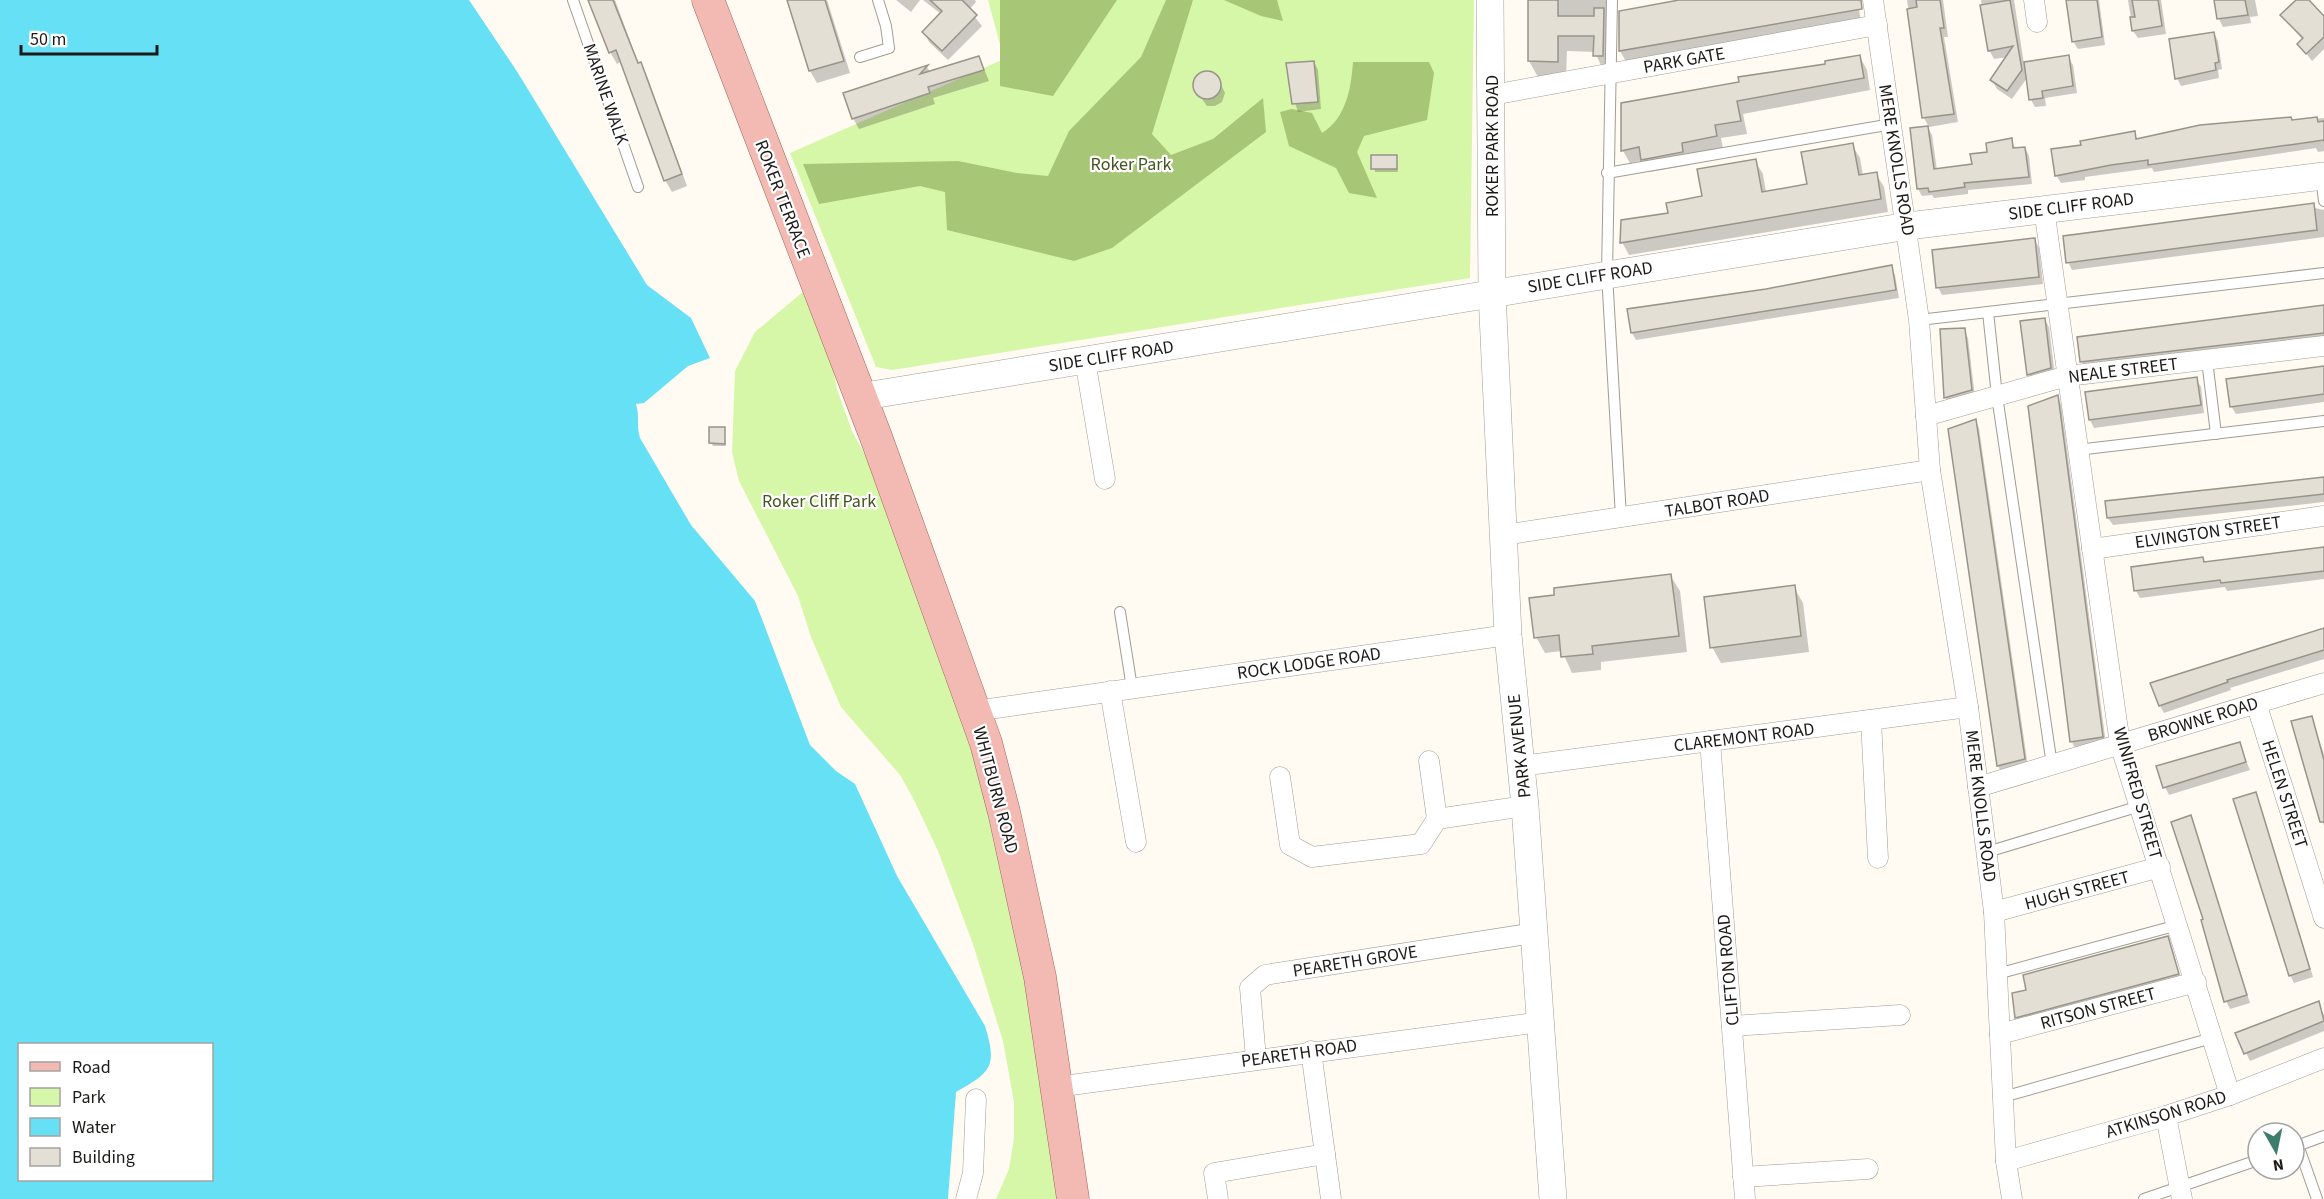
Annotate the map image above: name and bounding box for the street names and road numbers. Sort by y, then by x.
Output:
street label: MARINE WALK [577,40,635,149]
street label: PARK GATE [1641,41,1727,80]
street label: ROKER PARK ROAD [1480,75,1505,217]
street label: MERE KNOLLS ROAD [1872,83,1921,238]
street label: ROKER TERRACE [748,136,817,262]
street label: SIDE CLIFF ROAD [2007,186,2135,227]
street label: SIDE CLIFF ROAD [1526,255,1655,300]
street label: SIDE CLIFF ROAD [1047,334,1176,379]
street label: NEALE STREET [2067,351,2180,390]
street label: TALBOT ROAD [1663,483,1771,524]
street label: ELVINGTON STREET [2133,510,2283,555]
street label: ROCK LODGE ROAD [1236,641,1383,686]
street label: BROWNE ROAD [2145,691,2262,748]
street label: PARK AVENUE [1502,693,1537,799]
street label: CLAREMONT ROAD [1672,716,1816,759]
street label: WHITBURN ROAD [967,724,1025,857]
street label: WINIFRED STREET [2107,724,2168,862]
street label: MERE KNOLLS ROAD [1959,729,2002,884]
street label: HELEN STREET [2255,737,2314,852]
street label: HUGH STREET [2022,864,2133,916]
street label: CLIFTON ROAD [1711,913,1746,1027]
street label: PEARETH GROVE [1291,939,1419,984]
street label: RITSON STREET [2038,981,2159,1036]
street label: PEARETH ROAD [1239,1033,1359,1074]
street label: ATKINSON ROAD [2103,1084,2230,1145]

